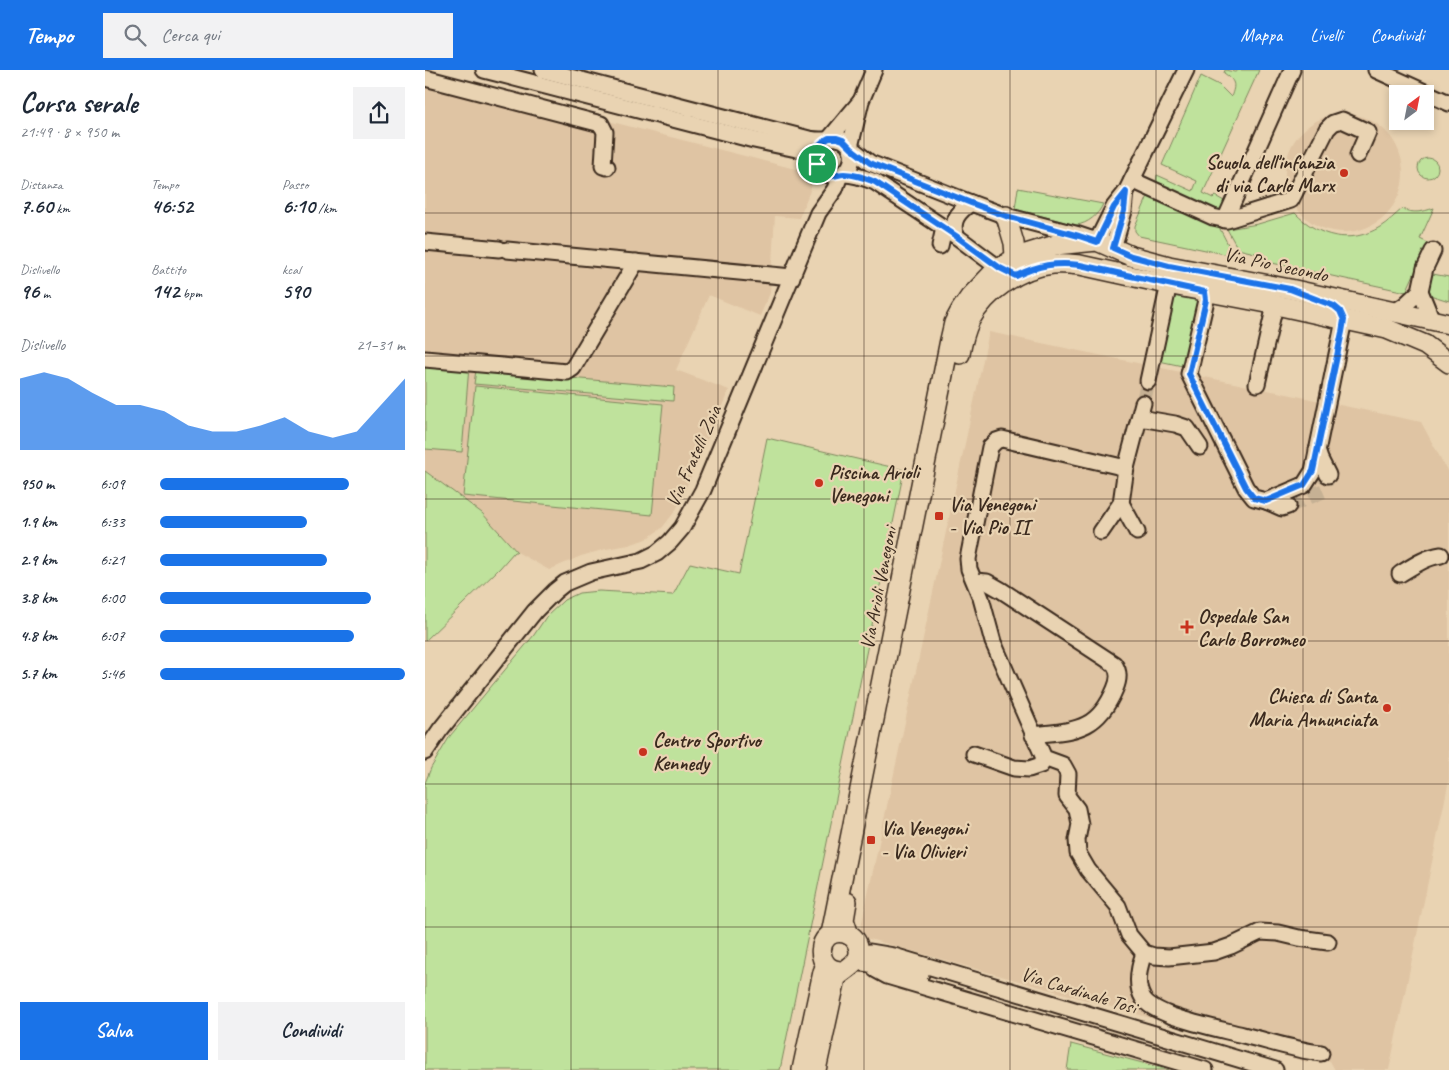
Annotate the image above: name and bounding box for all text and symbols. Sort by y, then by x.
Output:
search box [103,13,453,58]
text: Tempo [25,20,73,50]
icon: search [121,21,149,49]
text: Cerca qui [161,23,220,47]
text: Mappa [1241,24,1282,46]
text: Livelli [1310,24,1343,46]
text: Condividi [1371,24,1424,46]
text: Corsa serale [20,85,138,120]
north arrow [1389,85,1434,130]
map controls [1389,85,1434,130]
button: share [353,87,405,139]
text: 21:49 · 8 × 950 m [20,122,119,142]
pin [796,143,838,185]
icon: arrive [803,150,831,178]
place label: Scuola dell'infanzia di via Carlo Marx [1206,150,1336,198]
marker: Scuola dell'infanzia di via Carlo Marx [1338,167,1350,179]
text: Distanza [20,176,62,193]
text: Tempo [151,176,179,193]
text: Passo [282,176,309,193]
text: 7.60 [20,193,53,219]
text: 46:52 [151,193,193,219]
text: 6:10 [282,193,315,219]
text: km [53,200,70,217]
text: /km [315,200,337,217]
street label: Via Pio Secondo [1222,241,1331,288]
text: Dislivello [20,261,60,278]
text: Battito [151,261,186,278]
text: kcal [282,261,301,278]
text: 96 [20,278,39,304]
text: 142 [151,278,179,304]
text: 590 [282,278,310,304]
text: m [39,285,50,302]
text: bpm [179,285,202,302]
text: Dislivello [20,335,65,355]
text: 21–31 m [356,335,405,355]
street label: Via Fratelli Zoia [660,400,728,511]
place label: Piscina Arioli Venegoni [829,460,922,508]
text: 950 m [20,474,54,494]
text: 6:09 [100,474,125,494]
marker: Piscina Arioli Venegoni [813,477,825,489]
place label: Via Venegoni - Via Pio II [949,492,1038,540]
marker: Via Venegoni - Via Pio II [933,510,945,522]
text: 1.9 km [20,512,57,532]
text: 6:33 [100,512,125,532]
street label: Via Arioli Venegoni [854,522,903,651]
text: 2.9 km [20,550,57,570]
text: 6:21 [100,550,125,570]
text: 3.8 km [20,588,57,608]
text: 6:00 [100,588,125,608]
place label: Ospedale San Carlo Borromeo [1198,604,1307,652]
marker: Ospedale San Carlo Borromeo [1180,620,1194,634]
text: 4.8 km [20,626,57,646]
text: 6:07 [100,626,125,646]
text: 5.7 km [20,664,57,684]
text: 5:46 [100,664,125,684]
place label: Chiesa di Santa Maria Annunciata [1249,684,1379,732]
marker: Chiesa di Santa Maria Annunciata [1381,702,1393,714]
place label: Centro Sportivo Kennedy [653,728,763,776]
marker: Centro Sportivo Kennedy [637,746,649,758]
place label: Via Venegoni - Via Olivieri [881,816,970,864]
marker: Via Venegoni - Via Olivieri [865,834,877,846]
street label: Via Cardinale Tosi [1018,961,1142,1021]
button: Salva [20,1002,208,1060]
button: Condividi [218,1002,405,1060]

